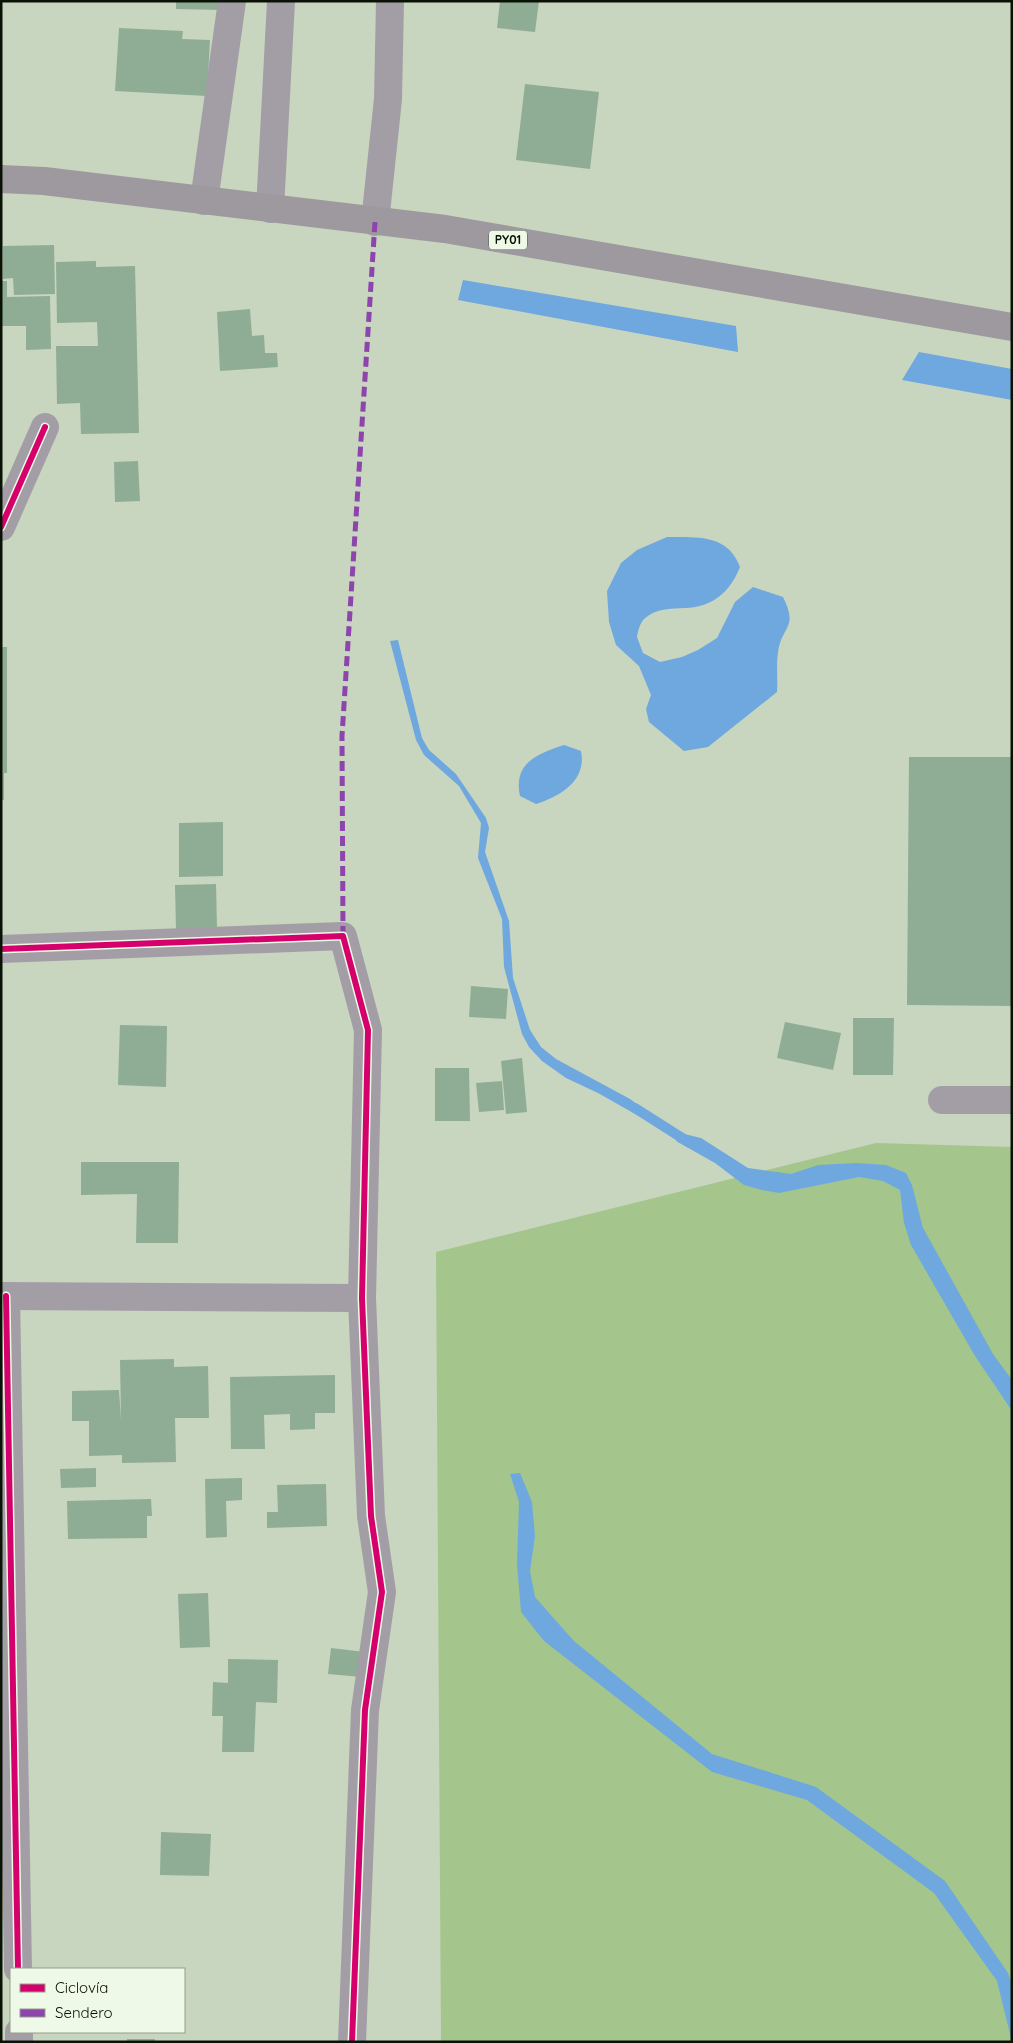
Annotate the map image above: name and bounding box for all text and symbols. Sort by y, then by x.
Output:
road number: PY01 [489,230,527,250]
legend [10,1968,185,2033]
text: Ciclovía [55,1978,108,1997]
text: Sendero [55,2003,113,2022]

